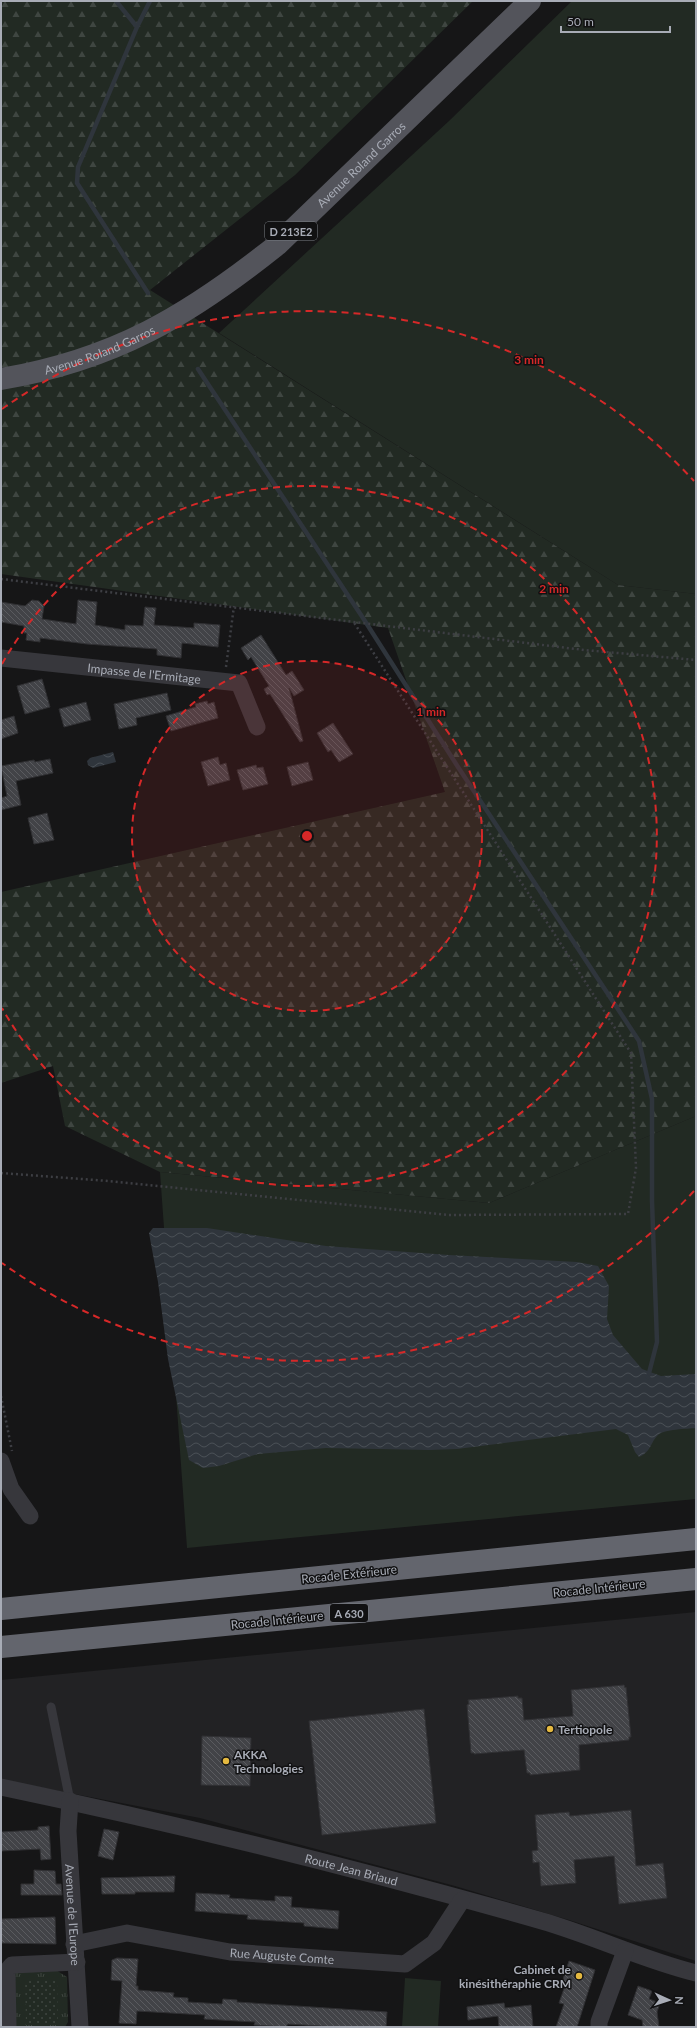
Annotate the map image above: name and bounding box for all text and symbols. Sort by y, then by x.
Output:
scale bar [561,8,670,34]
text: 50 m [567,14,594,29]
street label: Avenue Roland Garros [313,118,408,210]
road number: D 213E2 [265,222,317,240]
street label: Avenue Roland Garros [43,322,157,377]
text: 3 min [514,352,544,367]
text: 2 min [539,581,569,596]
street label: Impasse de l'Ermitage [87,660,202,686]
text: 1 min [416,704,446,719]
centre of rings [300,829,314,843]
street label: Rocade Extérieure [300,1562,398,1586]
street label: Rocade Intérieure [552,1576,646,1600]
road number: A 630 [330,1604,368,1622]
street label: Rocade Intérieure [230,1608,324,1632]
place label: Tertiopole [558,1722,613,1737]
marker: Tertiopole [545,1724,555,1734]
place label: AKKA Technologies [233,1747,303,1776]
marker: AKKA Technologies [221,1756,231,1766]
street label: Route Jean Briaud [303,1850,399,1888]
street label: Avenue de l'Europe [63,1864,84,1966]
street label: Rue Auguste Comte [229,1945,335,1967]
place label: Cabinet de kinésithéraphie CRM [459,1962,572,1991]
marker: Cabinet de kinésithéraphie CRM [574,1971,584,1981]
north arrow [649,1980,689,2020]
text: N [673,1996,686,2005]

